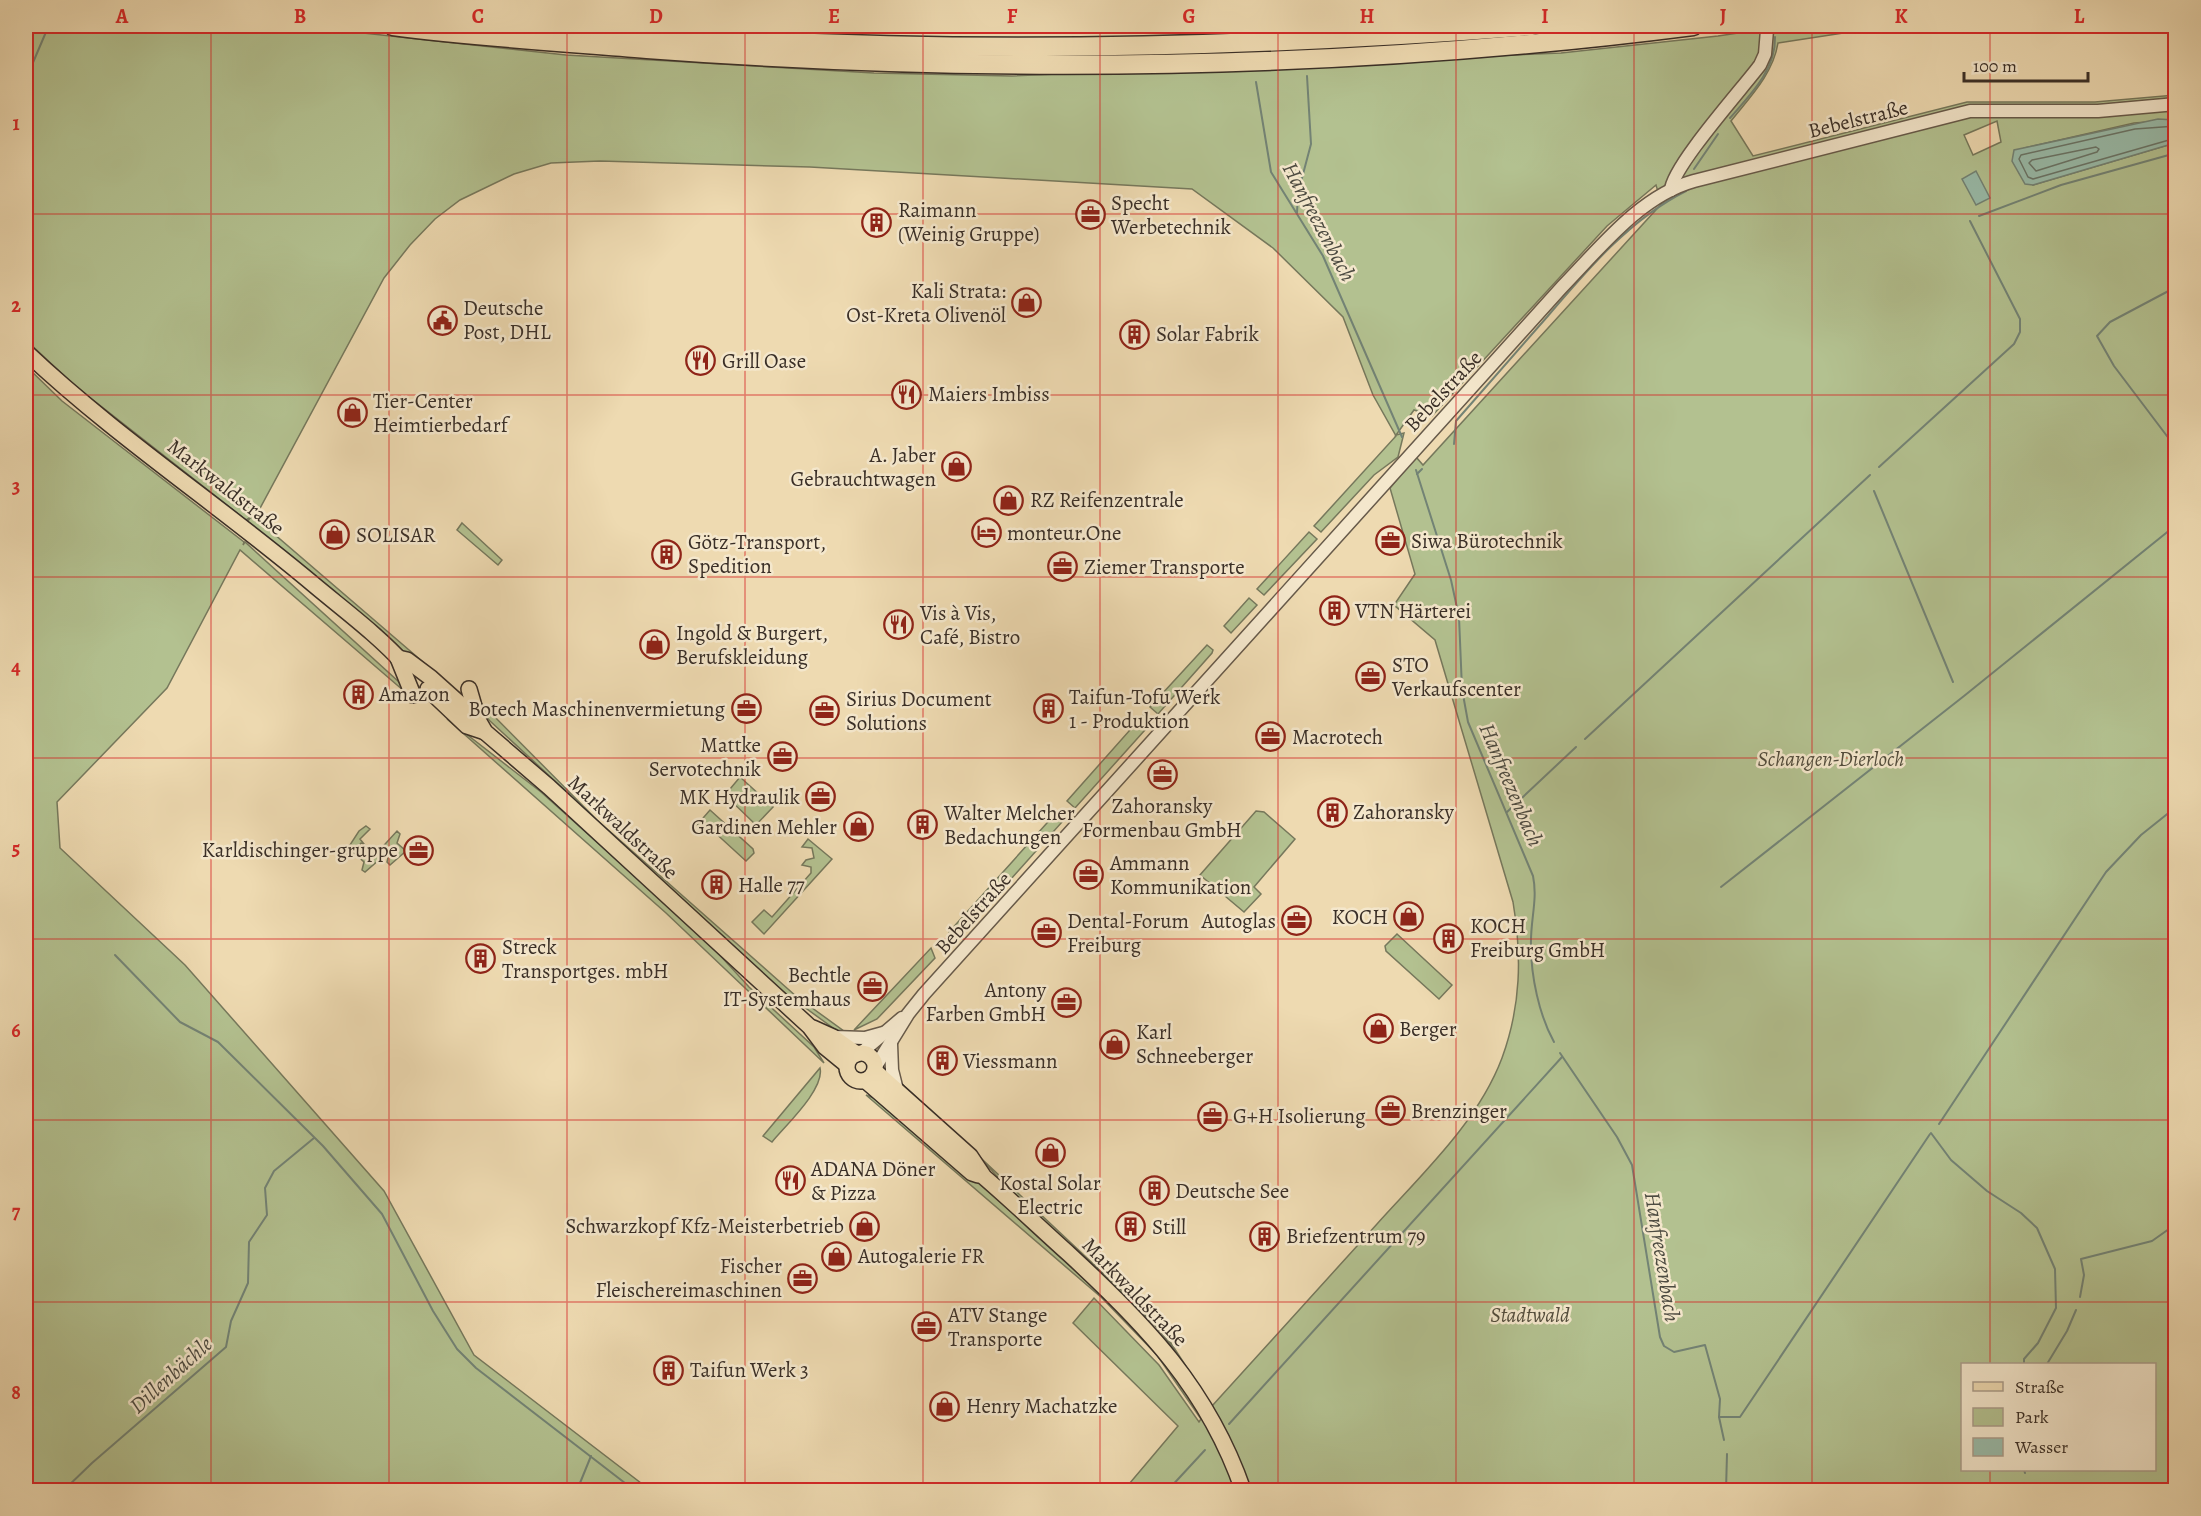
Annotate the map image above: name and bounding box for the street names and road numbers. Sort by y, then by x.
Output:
street label: Bebelstraße [1805,93,1911,145]
street label: Bebelstraße [1398,344,1488,438]
street label: Markwaldstraße [162,432,290,542]
street label: Markwaldstraße [562,769,684,885]
street label: Bebelstraße [929,866,1017,960]
street label: Markwaldstraße [1076,1231,1194,1353]

